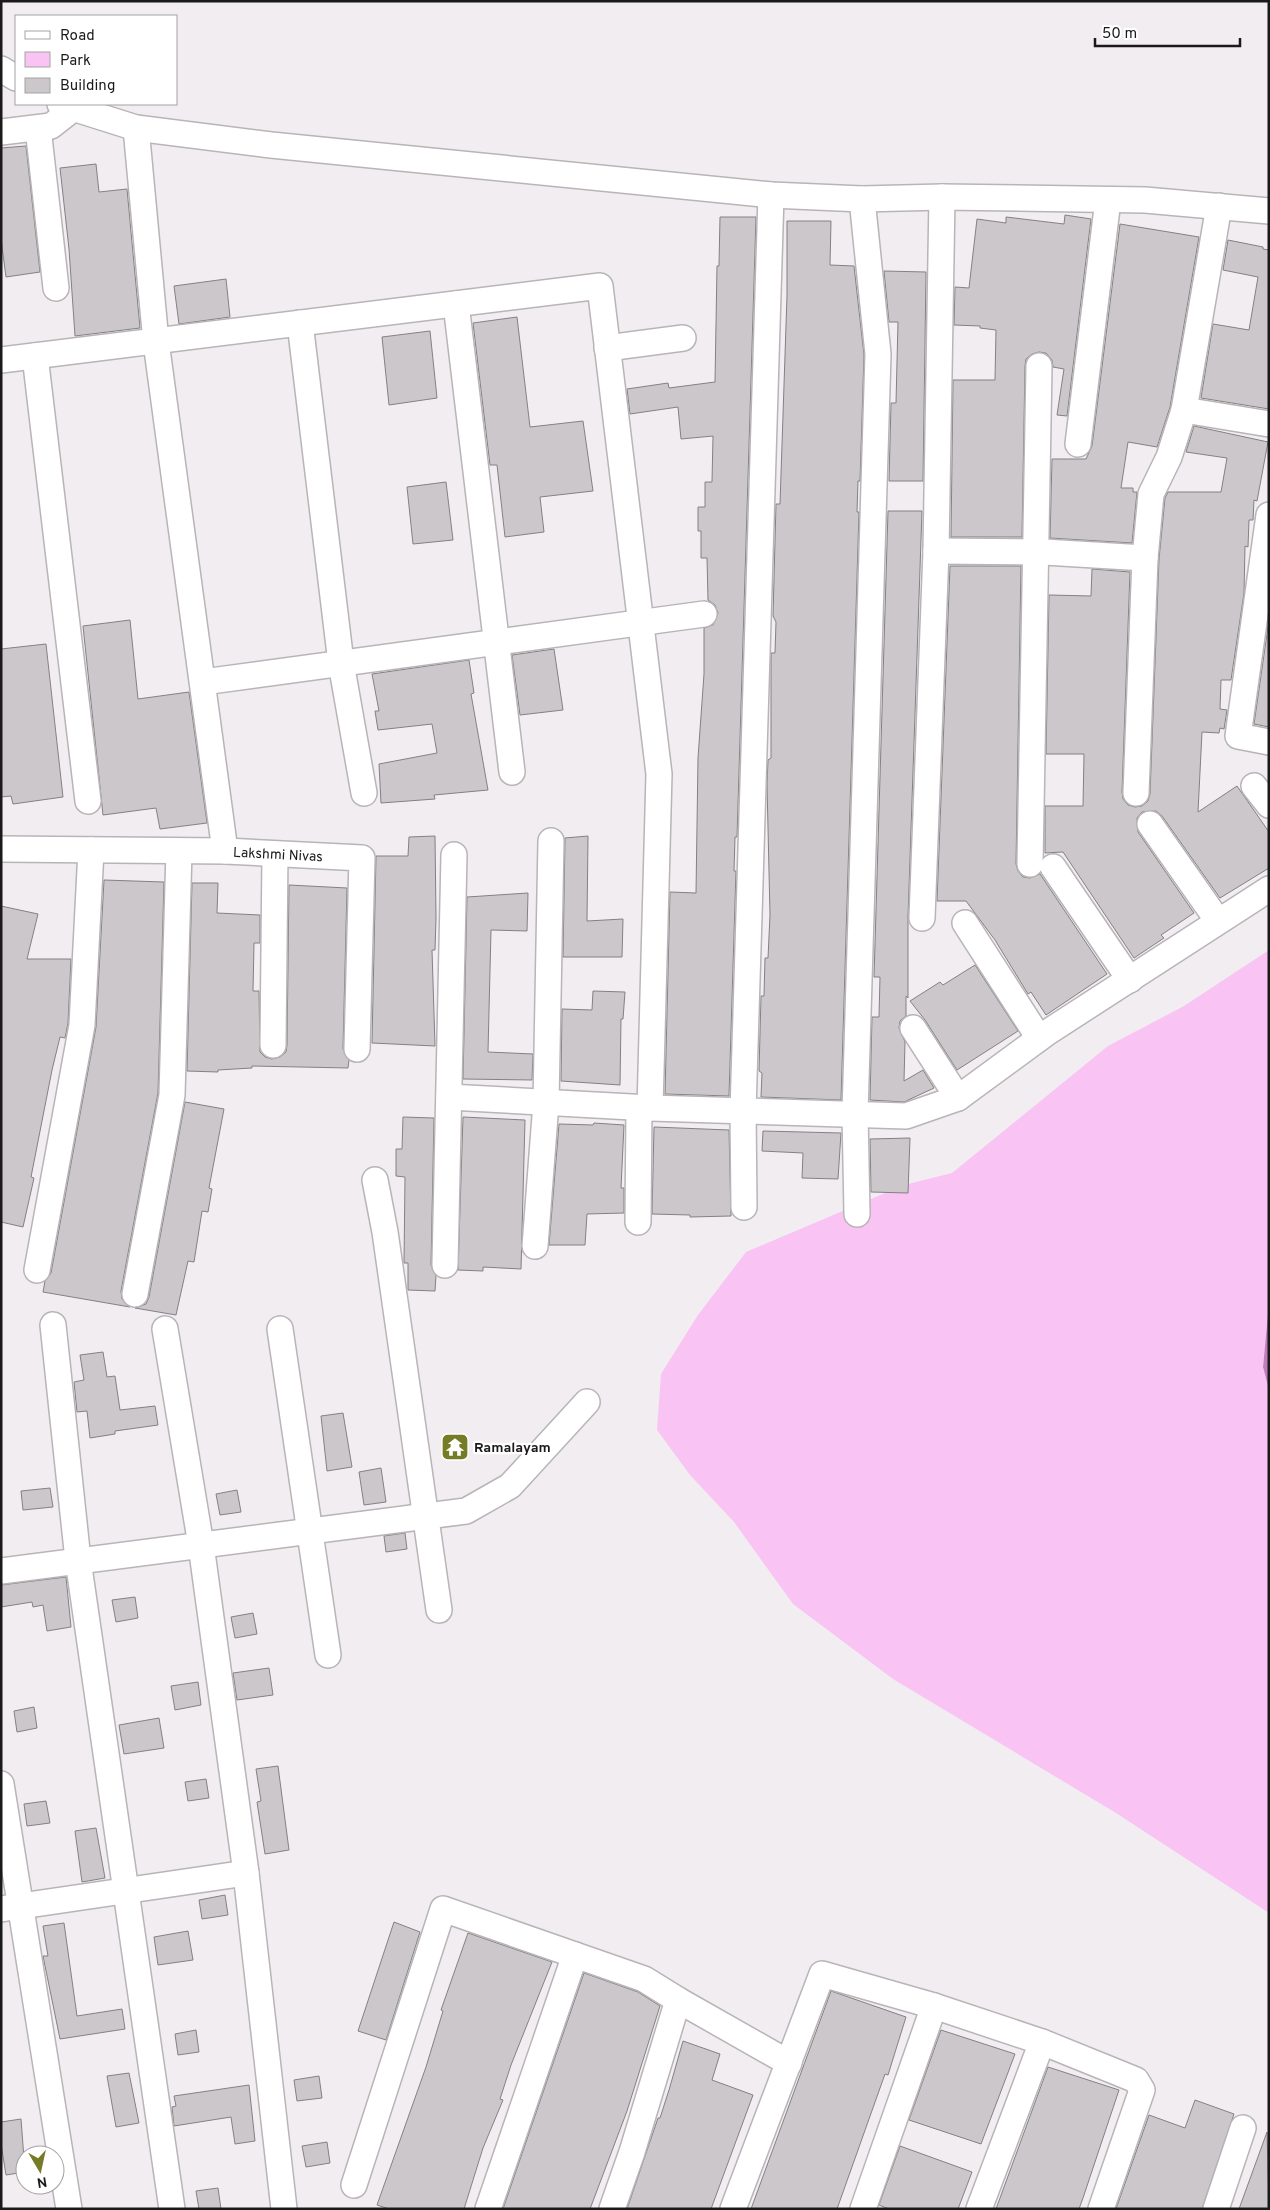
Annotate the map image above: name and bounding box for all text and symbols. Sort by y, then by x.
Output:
legend [15,15,178,105]
scale bar [1095,15,1240,47]
text: 50 m [1102,25,1137,44]
text: Road [60,27,95,46]
text: Park [60,52,91,71]
text: Building [60,77,115,96]
street label: Lakshmi Nivas [233,845,323,866]
temple icon: Ramalayam [440,1432,470,1462]
place label: Ramalayam [474,1440,551,1457]
north arrow [15,2145,65,2195]
text: N [35,2172,48,2191]

